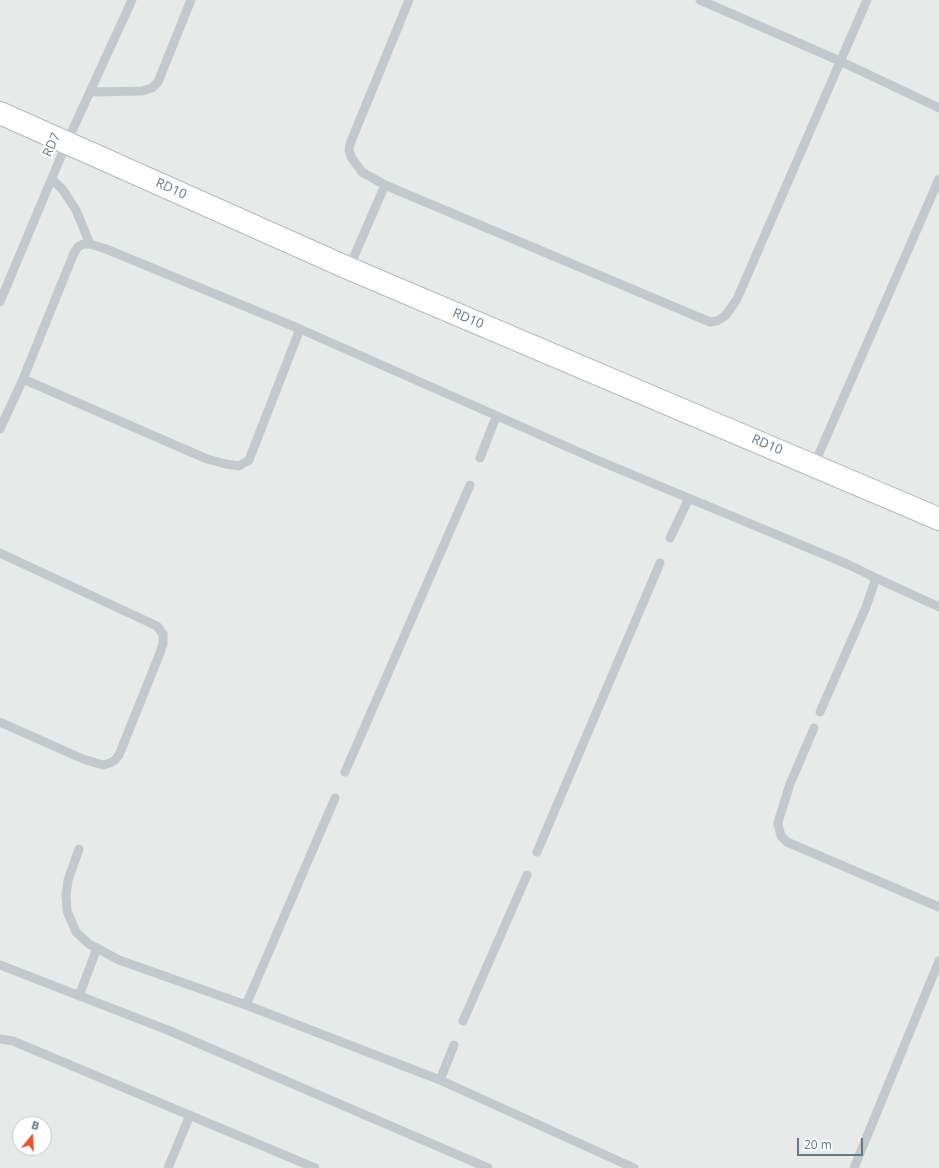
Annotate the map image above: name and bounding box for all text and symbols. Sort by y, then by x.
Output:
street label: RD7 [40,130,64,160]
street label: RD10 [153,175,189,203]
street label: RD10 [450,306,486,332]
street label: RD10 [749,432,785,458]
north arrow [12,1116,52,1156]
text: B [30,1117,41,1133]
scale bar [799,1130,865,1156]
text: 20 m [804,1136,832,1153]

